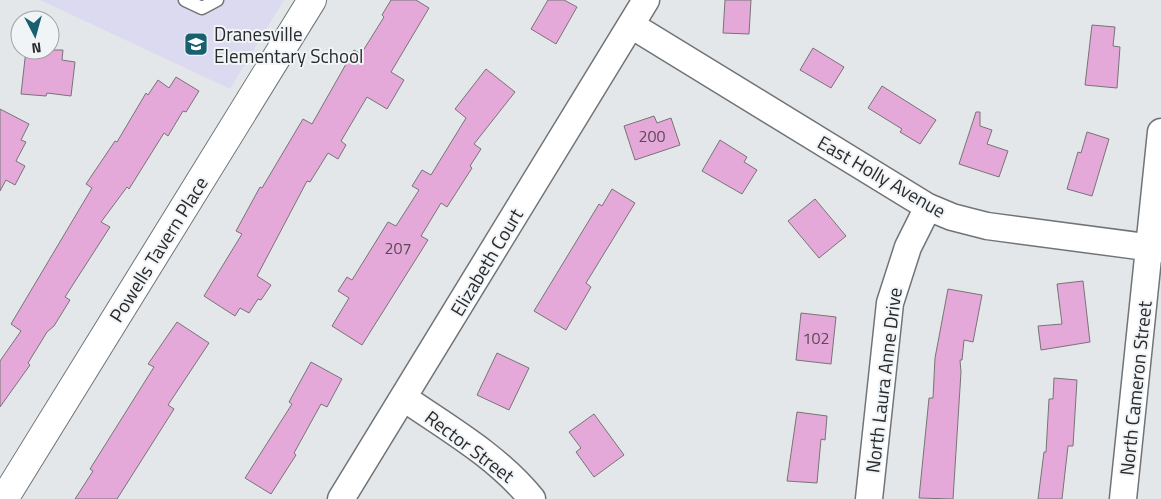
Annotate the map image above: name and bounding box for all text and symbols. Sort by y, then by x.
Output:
north arrow [10,10,60,60]
place label: Dranesville Elementary School [214,19,363,70]
school or university icon: Dranesville Elementary School [183,31,209,57]
text: N [30,37,42,59]
house number: 200 [639,124,665,148]
street label: East Holly Avenue [812,127,952,225]
street label: Powells Tavern Place [101,170,215,328]
street label: Elizabeth Court [442,202,530,321]
house number: 207 [385,236,411,260]
street label: North Laura Anne Drive [857,286,909,474]
street label: North Cameron Street [1111,299,1159,477]
house number: 102 [803,326,829,350]
street label: Rector Street [419,403,521,490]

